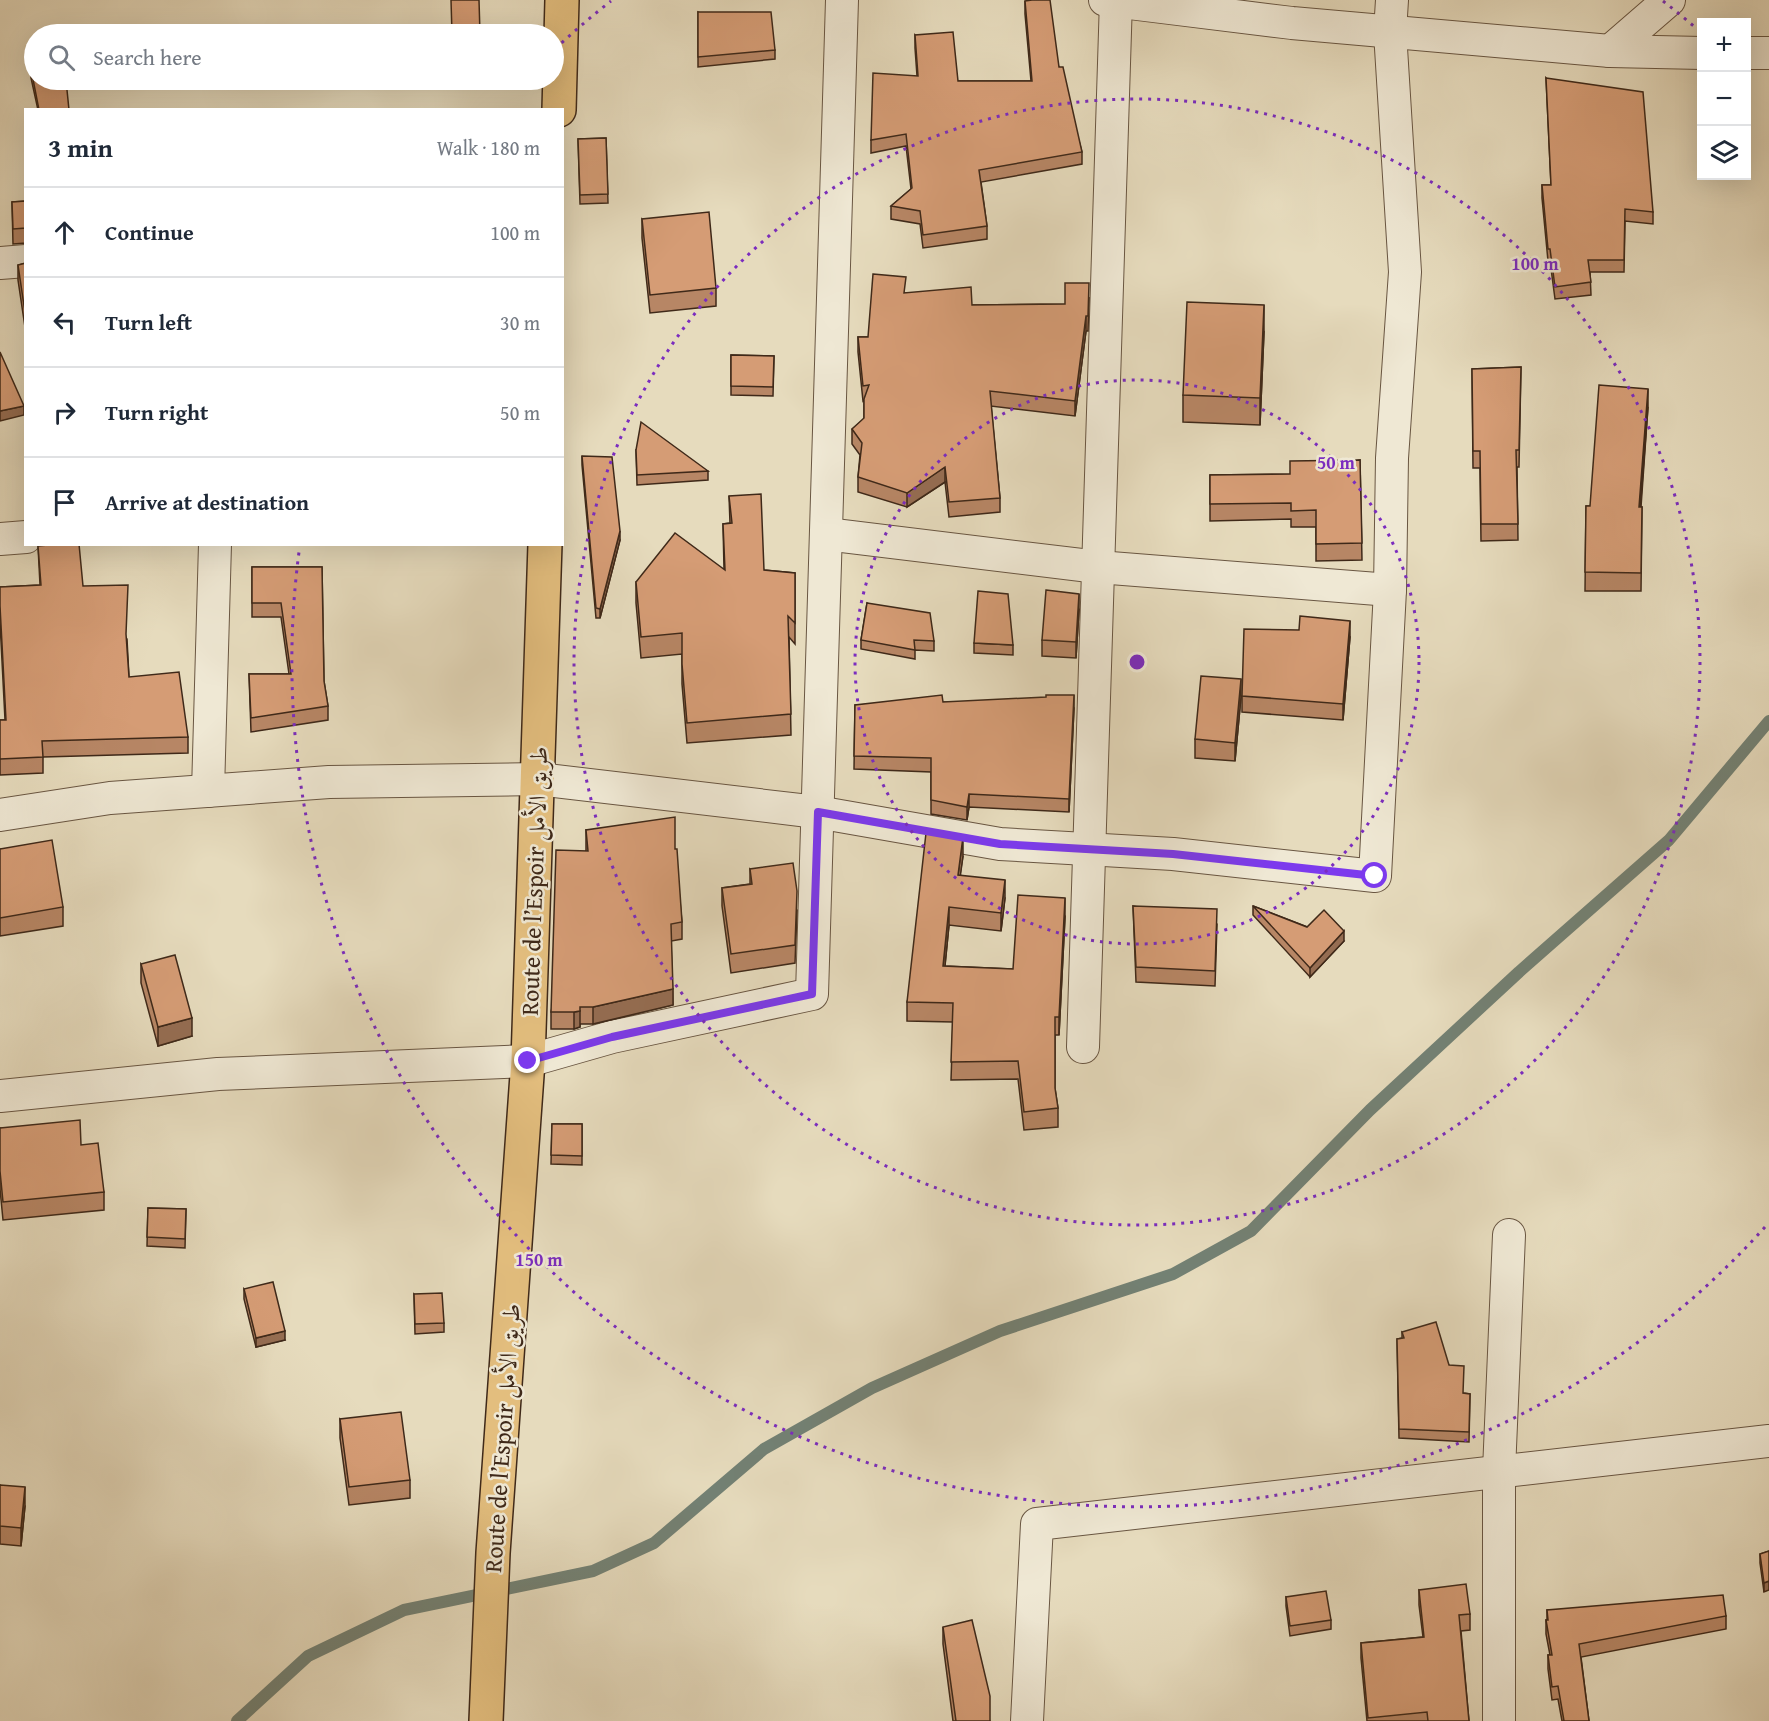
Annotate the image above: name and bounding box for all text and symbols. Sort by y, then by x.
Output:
map controls [1697,18,1751,180]
button: + [1697,18,1751,72]
search box [24,24,564,90]
icon: search [45,41,78,74]
text: Search here [93,41,202,73]
button: − [1697,72,1751,126]
button: layers [1697,126,1751,180]
text: 3 min [48,128,113,167]
text: Walk · 180 m [437,133,540,162]
icon: ahead [48,216,81,249]
text: Continue [105,216,194,248]
text: 100 m [490,218,540,247]
text: 100 m [1511,250,1559,277]
icon: left [48,306,81,339]
text: Turn left [105,306,192,338]
text: 30 m [500,308,540,337]
icon: right [48,396,81,429]
text: Turn right [105,396,208,428]
text: 50 m [500,398,540,427]
text: 50 m [1317,449,1356,476]
icon: arrive [48,486,81,519]
text: Arrive at destination [105,486,309,518]
centre of rings [1127,652,1147,672]
street label: Route de l’Espoir طريق الأمل [512,746,556,1016]
route start [1361,862,1387,888]
route end [514,1047,540,1073]
text: 150 m [515,1246,563,1273]
street label: Route de l’Espoir طريق الأمل [475,1302,529,1574]

